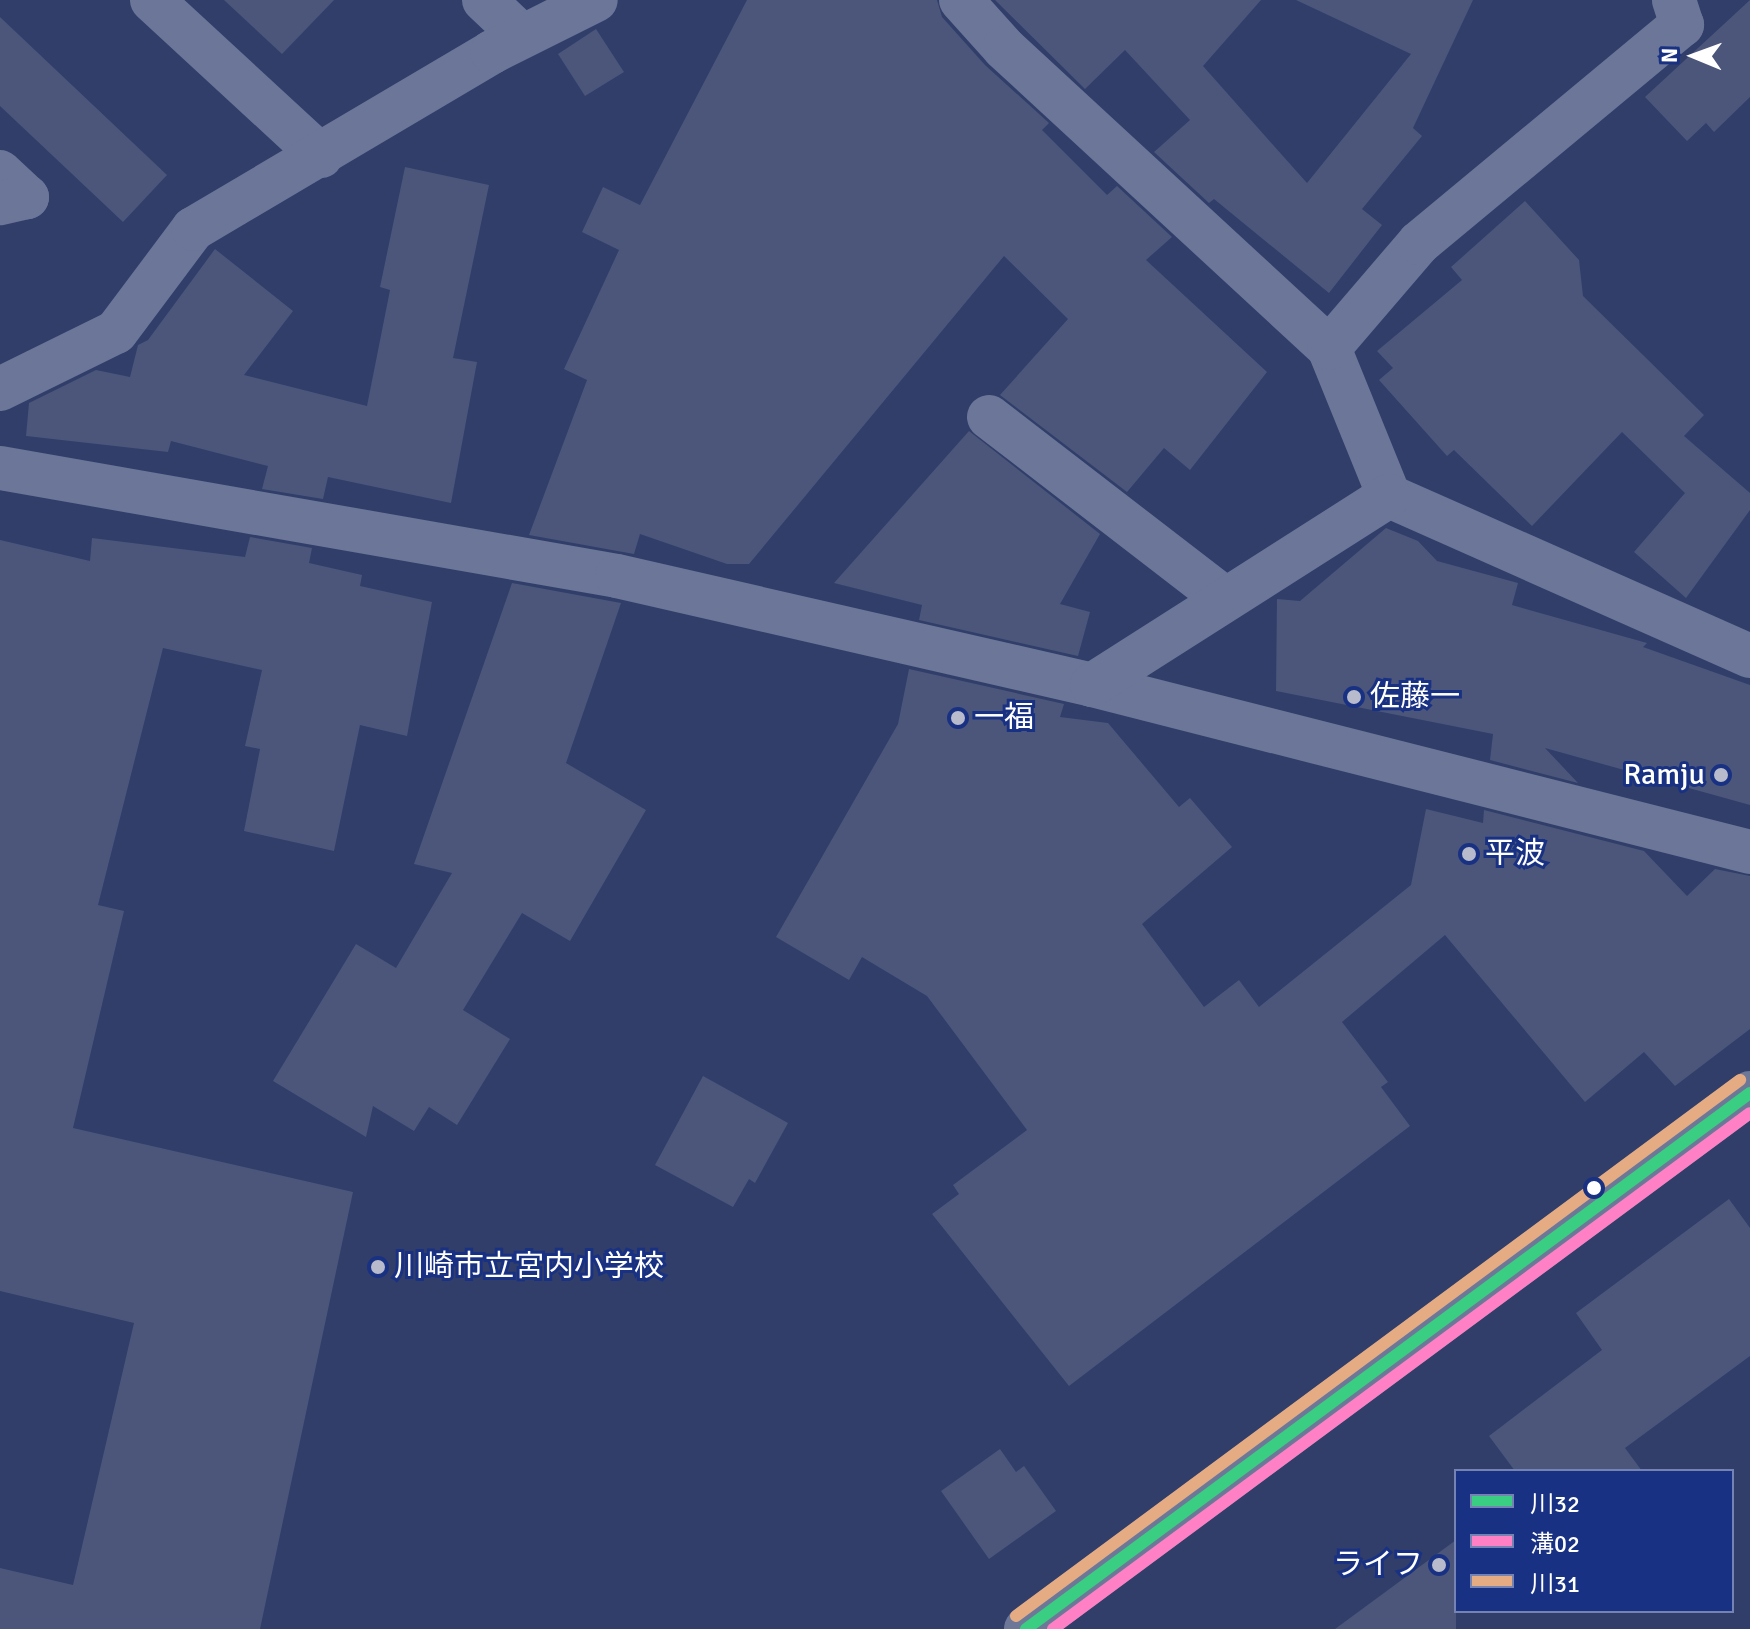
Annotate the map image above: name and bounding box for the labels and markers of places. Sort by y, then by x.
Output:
place label: 佐藤一 [1370,679,1460,715]
marker: 佐藤一 [1345,688,1363,706]
place label: 一福 [974,700,1034,736]
marker: 一福 [949,709,967,727]
place label: Ramju [1623,757,1705,793]
marker: Ramju [1712,766,1730,784]
place label: 平波 [1485,836,1545,872]
marker: 平波 [1460,845,1478,863]
unlabelled marker [1586,1180,1602,1196]
place label: 川崎市立宮内小学校 [394,1249,664,1285]
marker: 川崎市立宮内小学校 [369,1258,387,1276]
place label: ライフ [1333,1547,1423,1583]
marker: ライフ [1430,1556,1448,1574]

